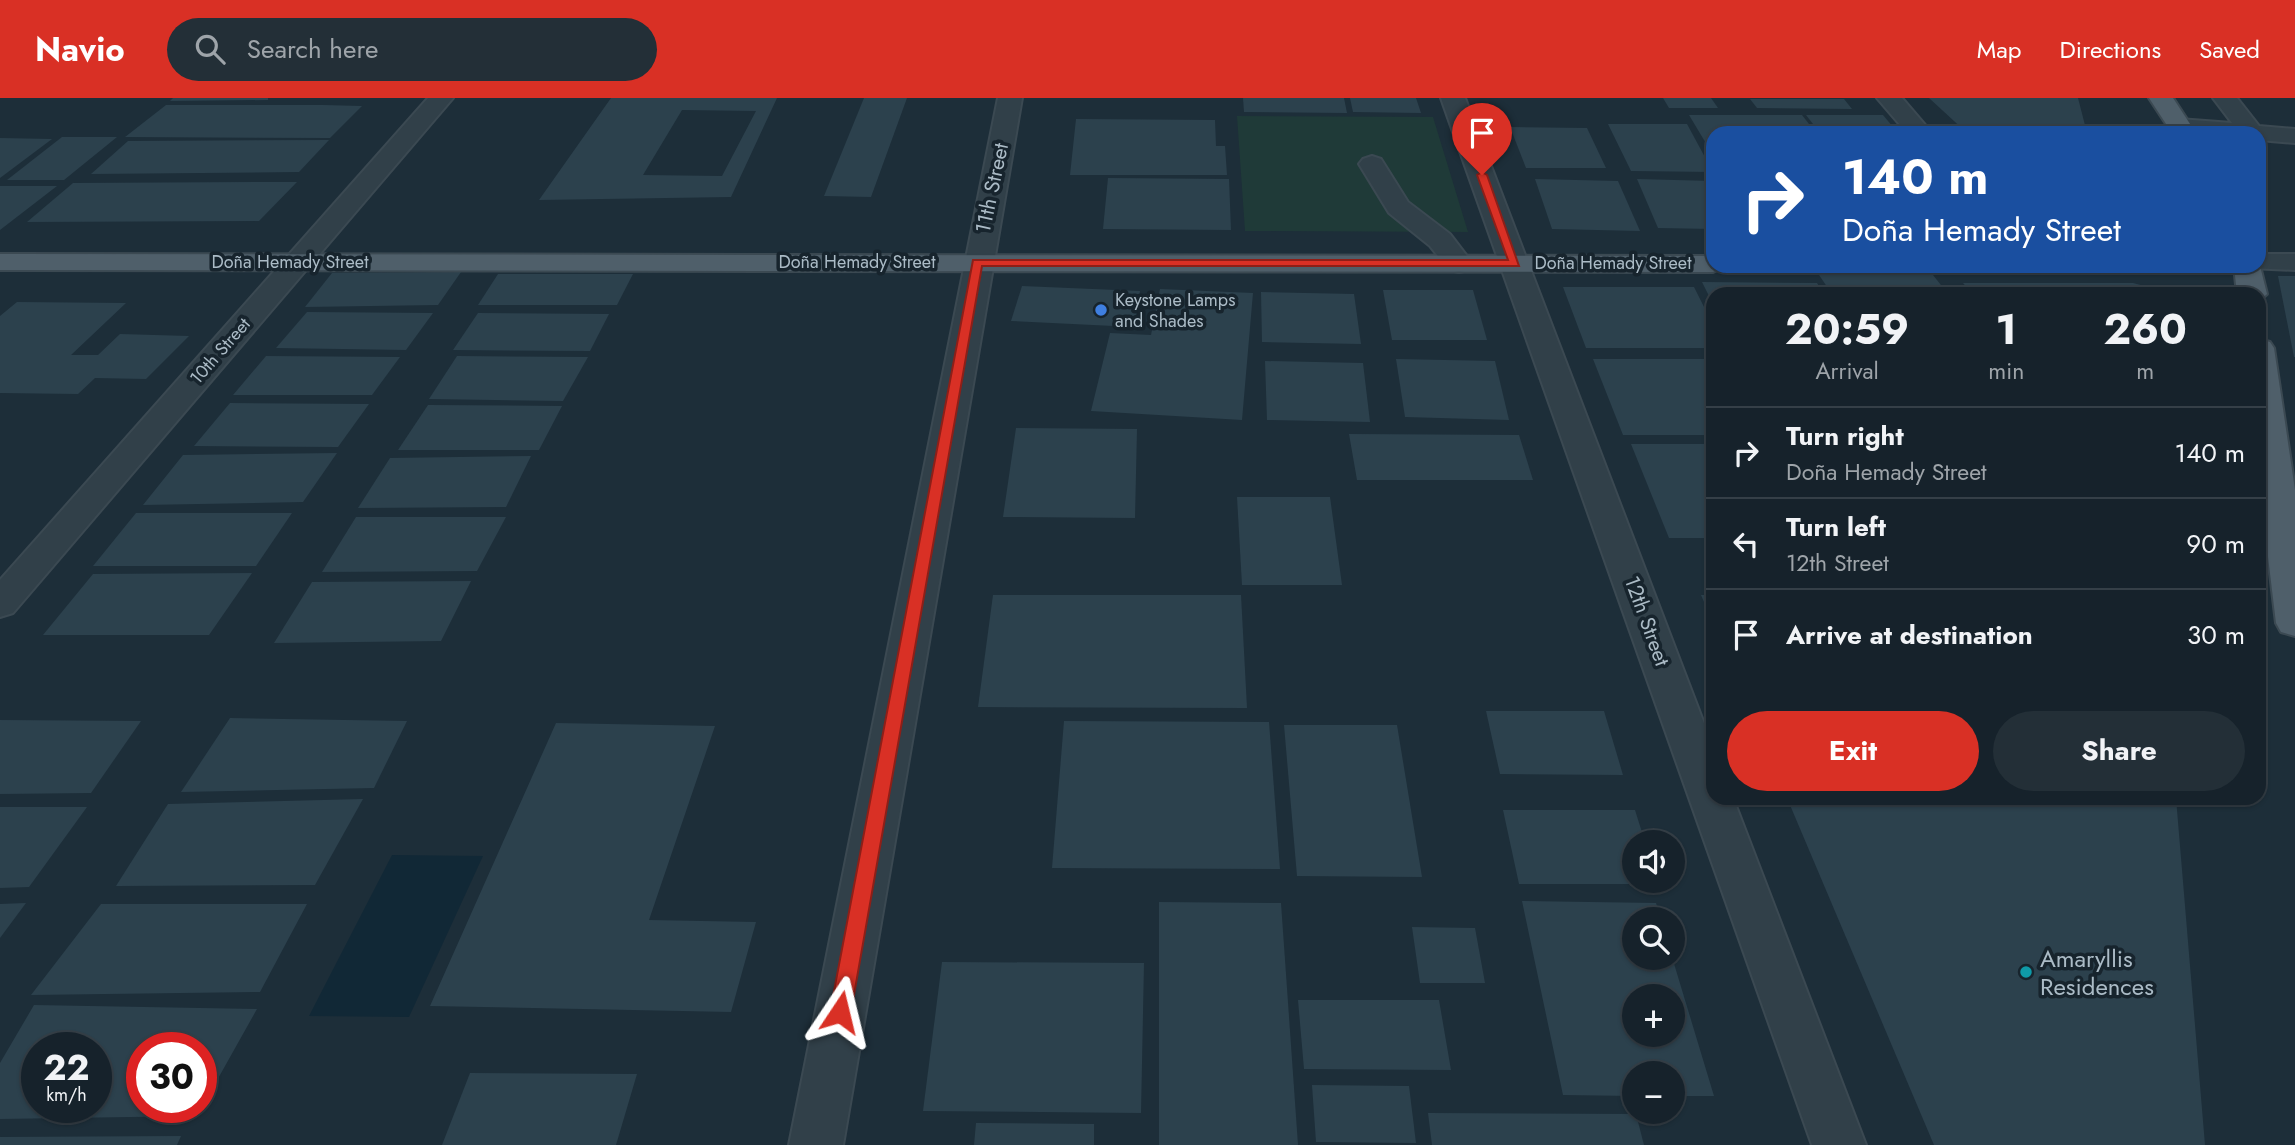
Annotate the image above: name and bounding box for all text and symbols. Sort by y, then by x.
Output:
search box [167,18,657,81]
text: Navio [35,26,125,73]
icon: search [191,30,229,68]
text: Search here [247,30,378,68]
text: Map [1977,32,2022,67]
text: Directions [2060,32,2161,67]
text: Saved [2199,32,2260,67]
pin [1452,103,1512,175]
icon: arrive [1463,114,1501,152]
street label: 11th Street [968,140,1016,236]
text: 140 m [1842,142,1988,212]
icon: right [1727,154,1818,245]
text: Doña Hemady Street [1842,207,2121,253]
street label: Doña Hemady Street [212,249,369,275]
street label: Doña Hemady Street [779,249,936,275]
street label: Doña Hemady Street [1535,250,1692,276]
place label: Keystone Lamps and Shades [1115,287,1235,334]
text: 20:59 [1785,299,1909,360]
text: 1 [1996,299,2017,360]
text: 260 [2103,299,2187,360]
marker: Keystone Lamps and Shades [1093,302,1109,318]
street label: 10th Street [184,311,257,390]
text: Arrival [1815,354,1879,388]
text: min [1988,354,2024,388]
text: m [2136,354,2154,388]
text: Turn right [1786,417,1904,455]
icon: right [1727,434,1765,472]
text: 140 m [2174,434,2245,472]
text: Doña Hemady Street [1786,455,1987,489]
text: Turn left [1786,508,1886,546]
icon: left [1727,525,1765,563]
text: 90 m [2186,525,2245,563]
text: 12th Street [1786,546,1889,580]
street label: 12th Street [1617,572,1677,670]
icon: arrive [1727,616,1765,654]
text: Arrive at destination [1786,616,2033,654]
text: 30 m [2187,616,2245,654]
button: Exit [1727,711,1979,791]
button: Share [1993,711,2245,791]
map controls [1622,830,1685,1124]
button: sound [1622,830,1685,893]
button: search [1622,907,1685,970]
place label: Amaryllis Residences [2040,941,2154,1004]
marker: Amaryllis Residences [2018,964,2034,980]
position arrow [803,975,877,1049]
button: + [1622,984,1685,1047]
speed limit sign: 30 [126,1032,217,1123]
text: 22 [44,1043,89,1093]
button: − [1622,1061,1685,1124]
text: km/h [46,1082,87,1108]

